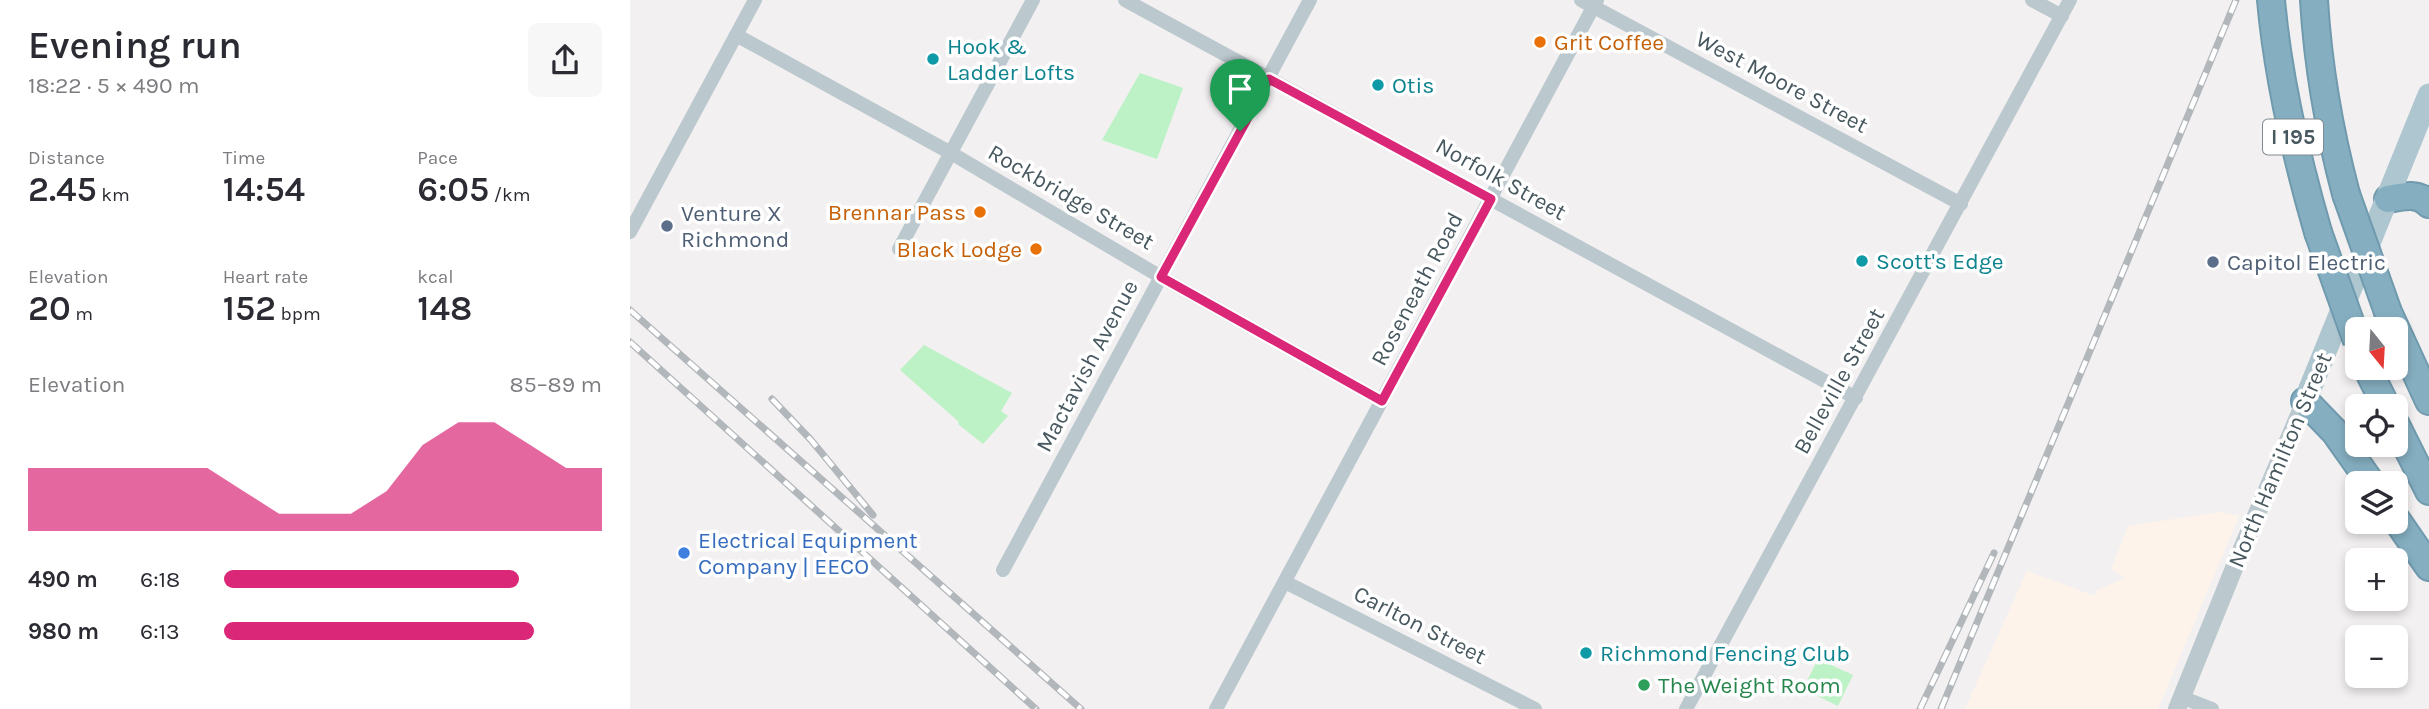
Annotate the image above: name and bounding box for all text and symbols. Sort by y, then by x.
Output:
text: Evening run [28,23,242,68]
button: share [528,23,602,97]
street label: West Moore Street [1691,25,1873,139]
place label: Grit Coffee [1554,29,1664,56]
place label: Hook & Ladder Lofts [947,33,1075,86]
marker: Grit Coffee [1532,34,1548,50]
marker: Hook & Ladder Lofts [925,51,941,67]
pin [1210,59,1270,131]
icon: arrive [1221,70,1259,108]
text: 18:22 · 5 × 490 m [28,72,200,99]
place label: Otis [1392,72,1434,99]
marker: Otis [1370,77,1386,93]
road number: I 195 [2263,120,2323,154]
street label: Norfolk Street [1431,132,1571,226]
street label: Rockbridge Street [983,138,1159,256]
text: Distance [28,147,105,169]
text: Time [223,147,265,169]
text: Pace [417,147,458,169]
text: 2.45 [28,169,97,210]
text: 14:54 [223,169,305,210]
text: 6:05 [417,169,489,210]
text: km [97,184,130,206]
text: /km [489,184,530,206]
place label: Brennar Pass [828,199,966,226]
place label: Venture X Richmond [681,200,789,253]
marker: Brennar Pass [972,204,988,220]
street label: Roseneath Road [1365,208,1469,370]
marker: Venture X Richmond [659,218,675,234]
place label: Black Lodge [897,236,1022,263]
marker: Black Lodge [1028,241,1044,257]
place label: Scott's Edge [1876,248,2004,275]
place label: Capitol Electric [2227,249,2386,276]
marker: Scott's Edge [1854,253,1870,269]
marker: Capitol Electric [2205,254,2221,270]
text: Elevation [28,266,108,288]
text: Heart rate [223,266,308,288]
text: kcal [417,266,454,288]
street label: Mactavish Avenue [1030,275,1144,457]
text: 20 [28,288,71,329]
text: 152 [223,288,276,329]
text: 148 [417,288,472,329]
text: m [71,303,93,325]
text: bpm [276,303,321,325]
street label: Belleville Street [1788,303,1890,459]
north arrow [2345,317,2408,380]
map controls [2345,317,2408,688]
street label: North Hamilton Street [2222,348,2338,572]
text: Elevation [28,371,125,398]
text: 85–89 m [510,371,602,398]
button: locate [2345,394,2408,457]
button: layers [2345,471,2408,534]
place label: Electrical Equipment Company | EECO [698,527,918,580]
marker: Electrical Equipment Company | EECO [676,545,692,561]
button: + [2345,548,2408,611]
text: 490 m [28,566,98,593]
text: 6:18 [140,566,180,593]
street label: Carlton Street [1349,580,1491,670]
text: 980 m [28,618,99,645]
text: 6:13 [140,618,180,645]
button: − [2345,625,2408,688]
place label: Richmond Fencing Club [1600,640,1850,667]
marker: Richmond Fencing Club [1578,645,1594,661]
place label: The Weight Room [1658,672,1841,699]
marker: The Weight Room [1636,677,1652,693]

